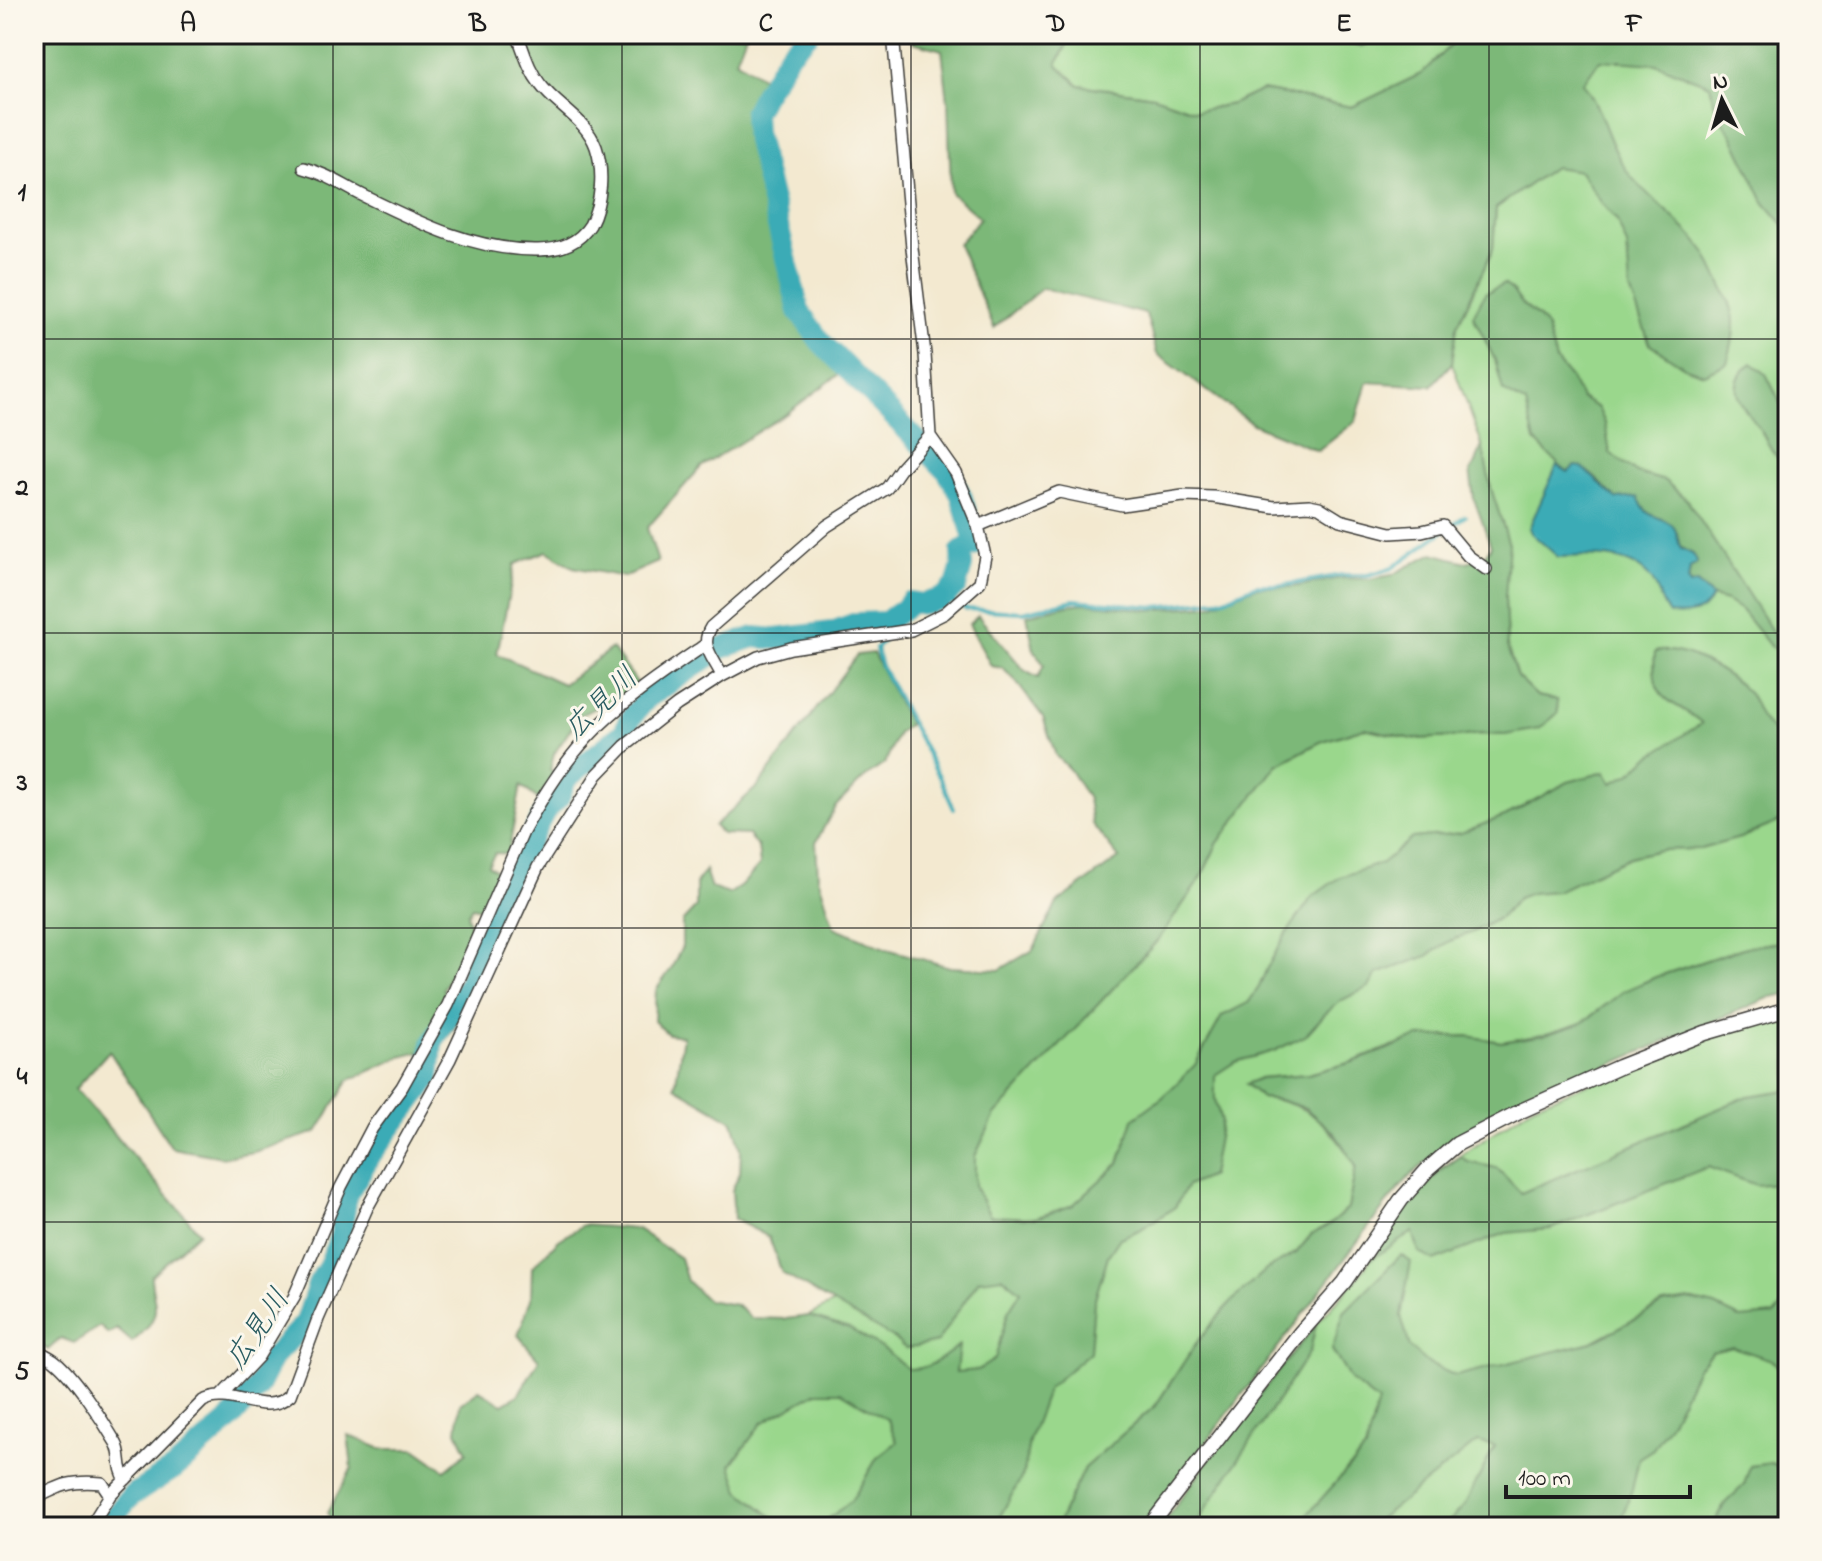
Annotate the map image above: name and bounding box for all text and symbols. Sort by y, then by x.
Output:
text: A [180,6,196,44]
text: B [468,6,487,44]
text: C [759,6,773,44]
text: D [1045,6,1066,44]
text: E [1336,6,1352,44]
text: F [1624,6,1643,44]
north arrow [1682,60,1762,140]
text: N [1712,66,1729,100]
text: 1 [18,175,27,213]
text: 2 [15,470,29,508]
water label: 広見川 [554,658,650,752]
text: 3 [16,765,28,803]
text: 4 [17,1059,28,1097]
water label: 広見川 [216,1280,302,1380]
text: 5 [15,1354,30,1392]
scale bar [1506,1449,1690,1499]
text: 100 m [1518,1462,1571,1497]

